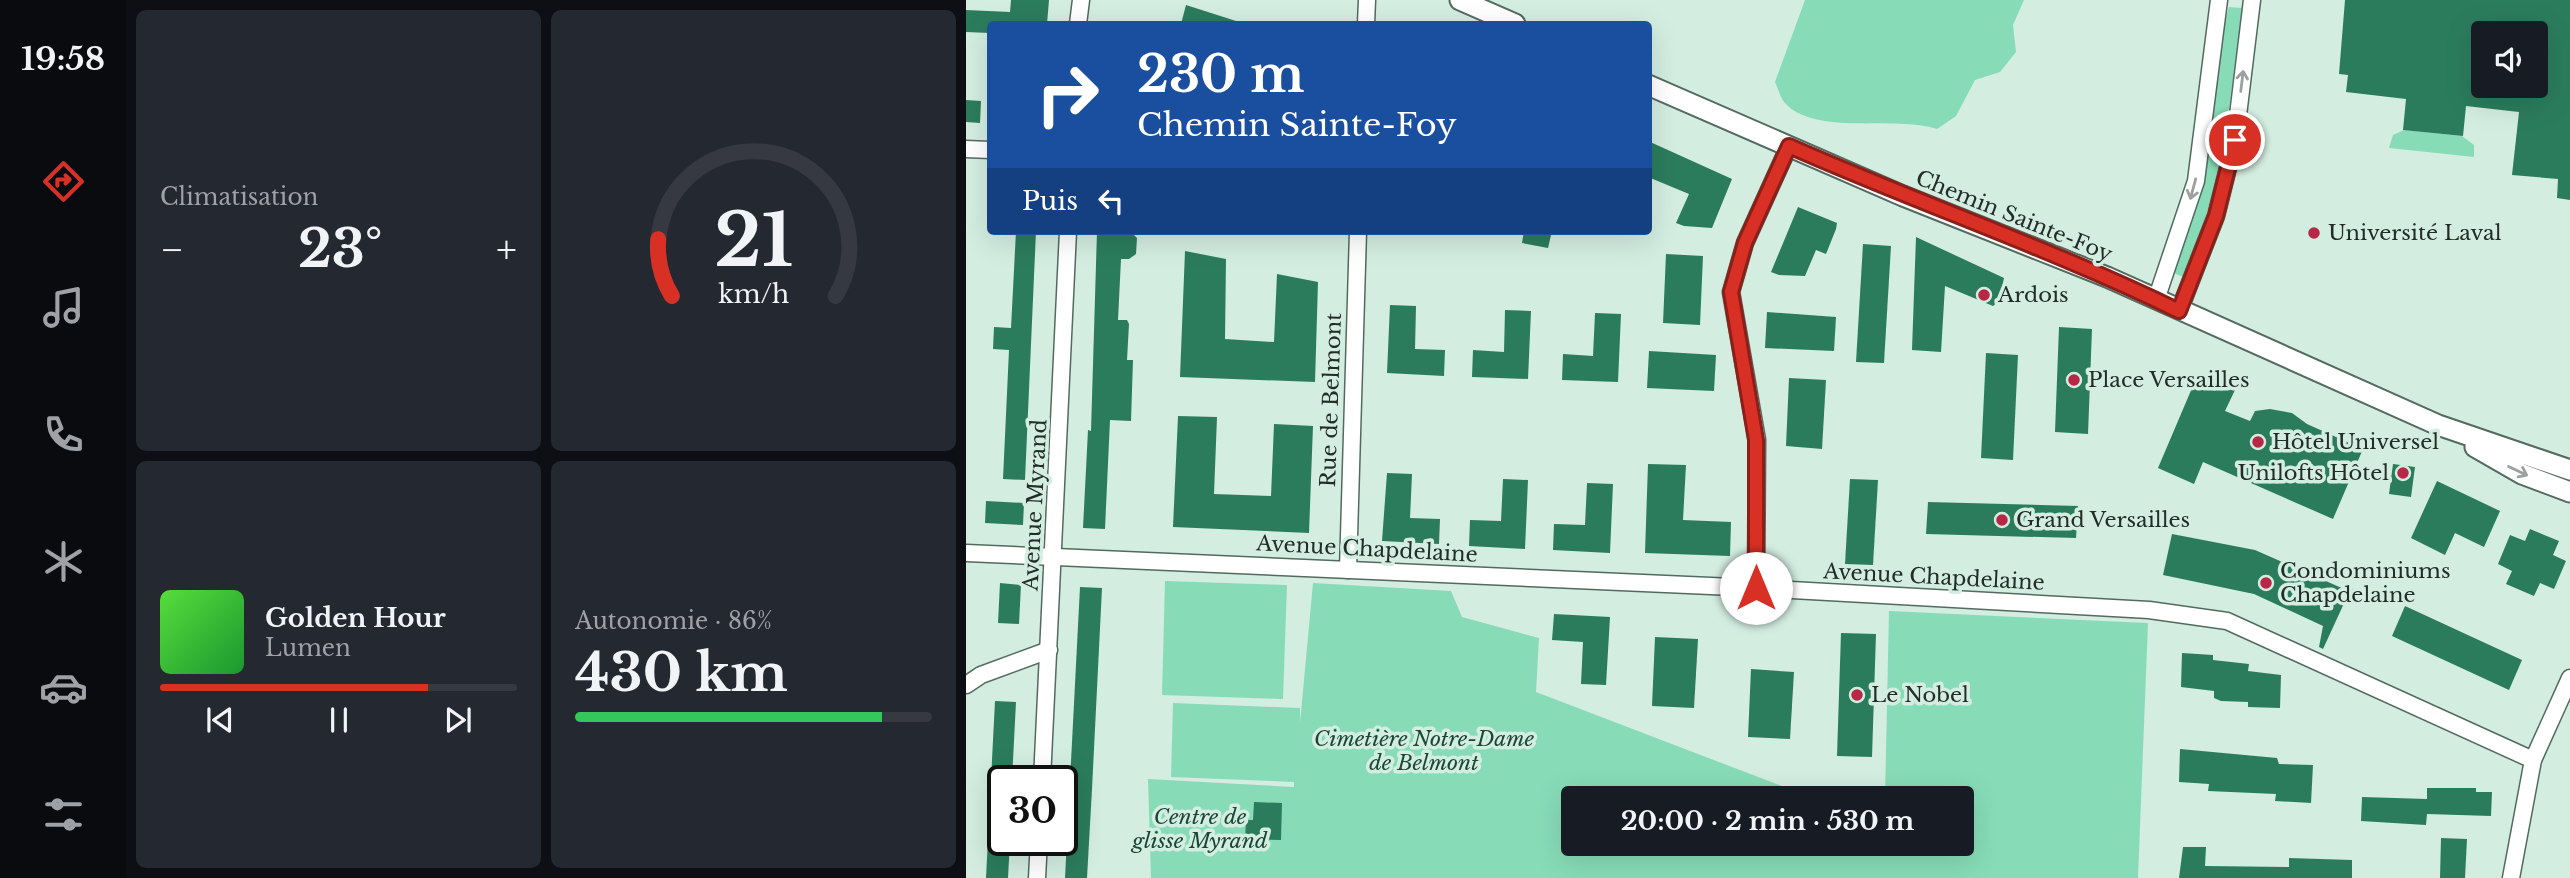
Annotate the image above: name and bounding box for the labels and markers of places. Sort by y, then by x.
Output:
pin [2205,110,2265,170]
place label: Université Laval [2328,220,2502,246]
marker: Université Laval [2306,225,2322,241]
place label: Ardois [1997,282,2069,308]
marker: Ardois [1976,287,1992,303]
place label: Place Versailles [2088,367,2250,393]
marker: Place Versailles [2066,372,2082,388]
place label: Hôtel Universel [2272,429,2439,455]
marker: Hôtel Universel [2250,434,2266,450]
place label: Unilofts Hôtel [2238,460,2389,486]
marker: Unilofts Hôtel [2395,465,2411,481]
place label: Grand Versailles [2016,507,2190,533]
marker: Grand Versailles [1994,512,2010,528]
place label: Condominiums Chapdelaine [2280,558,2450,608]
marker: Condominiums Chapdelaine [2258,575,2274,591]
place label: Le Nobel [1871,682,1969,708]
marker: Le Nobel [1849,687,1865,703]

